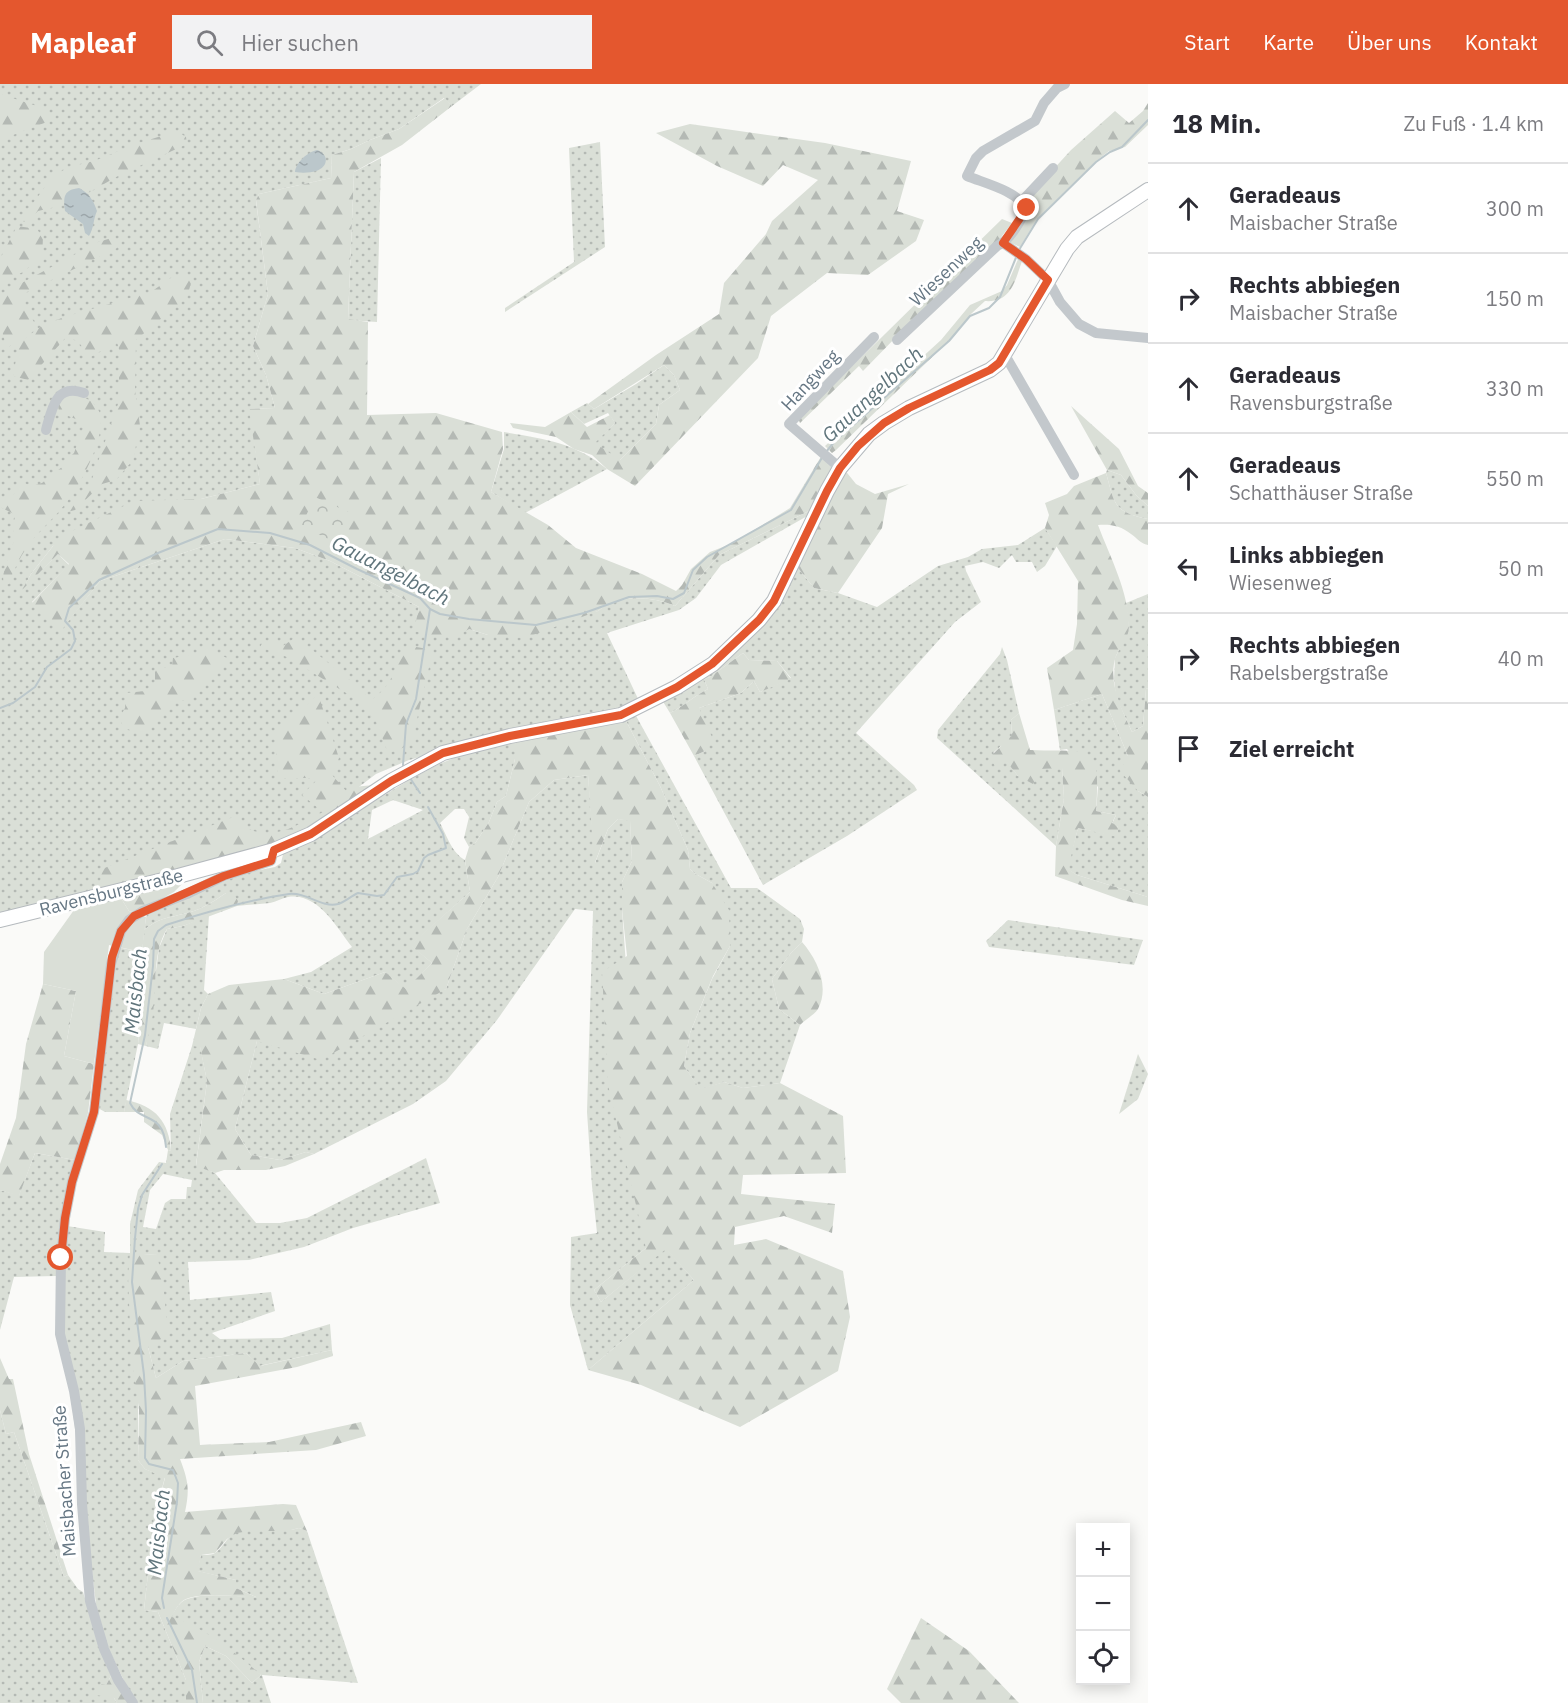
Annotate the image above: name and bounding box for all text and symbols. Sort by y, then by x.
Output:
search box [172,15,592,69]
text: Mapleaf [30,24,136,61]
icon: search [193,26,226,59]
text: Hier suchen [241,28,359,57]
text: Start [1184,28,1230,56]
text: Karte [1263,28,1314,56]
text: Über uns [1347,28,1432,56]
text: Kontakt [1465,28,1538,56]
text: 18 Min. [1172,106,1262,140]
text: Zu Fuß · 1.4 km [1403,110,1544,137]
text: Geradeaus [1229,180,1341,209]
icon: ahead [1172,192,1205,225]
route end [1013,194,1039,220]
text: 300 m [1486,195,1544,222]
text: Maisbacher Straße [1229,209,1398,236]
street label: Wiesenweg [904,231,988,311]
text: Rechts abbiegen [1229,270,1400,299]
icon: right [1172,282,1205,315]
text: 150 m [1486,285,1544,312]
text: Maisbacher Straße [1229,299,1398,326]
water label: Gauangelbach [816,340,928,448]
street label: Hangweg [776,344,844,415]
text: Geradeaus [1229,360,1341,389]
icon: ahead [1172,372,1205,405]
text: 330 m [1486,375,1544,402]
text: Ravensburgstraße [1229,389,1393,416]
text: Geradeaus [1229,450,1341,479]
icon: ahead [1172,462,1205,495]
text: 550 m [1486,465,1544,492]
text: Schatthäuser Straße [1229,479,1413,506]
water label: Gauangelbach [327,529,455,611]
text: Links abbiegen [1229,540,1384,569]
icon: left [1172,552,1205,585]
text: 50 m [1498,555,1544,582]
text: Wiesenweg [1229,569,1332,596]
text: Rechts abbiegen [1229,630,1400,659]
icon: right [1172,642,1205,675]
text: 40 m [1498,645,1544,672]
text: Rabelsbergstraße [1229,659,1388,686]
icon: arrive [1172,732,1205,765]
text: Ziel erreicht [1229,734,1354,763]
street label: Ravensburgstraße [37,863,185,921]
water label: Maisbach [117,947,153,1035]
route start [47,1244,73,1270]
street label: Maisbacher Straße [47,1404,81,1558]
water label: Maisbach [140,1488,176,1576]
map controls [1076,1523,1130,1685]
button: + [1076,1523,1130,1577]
button: − [1076,1577,1130,1631]
button: locate [1076,1631,1130,1685]

